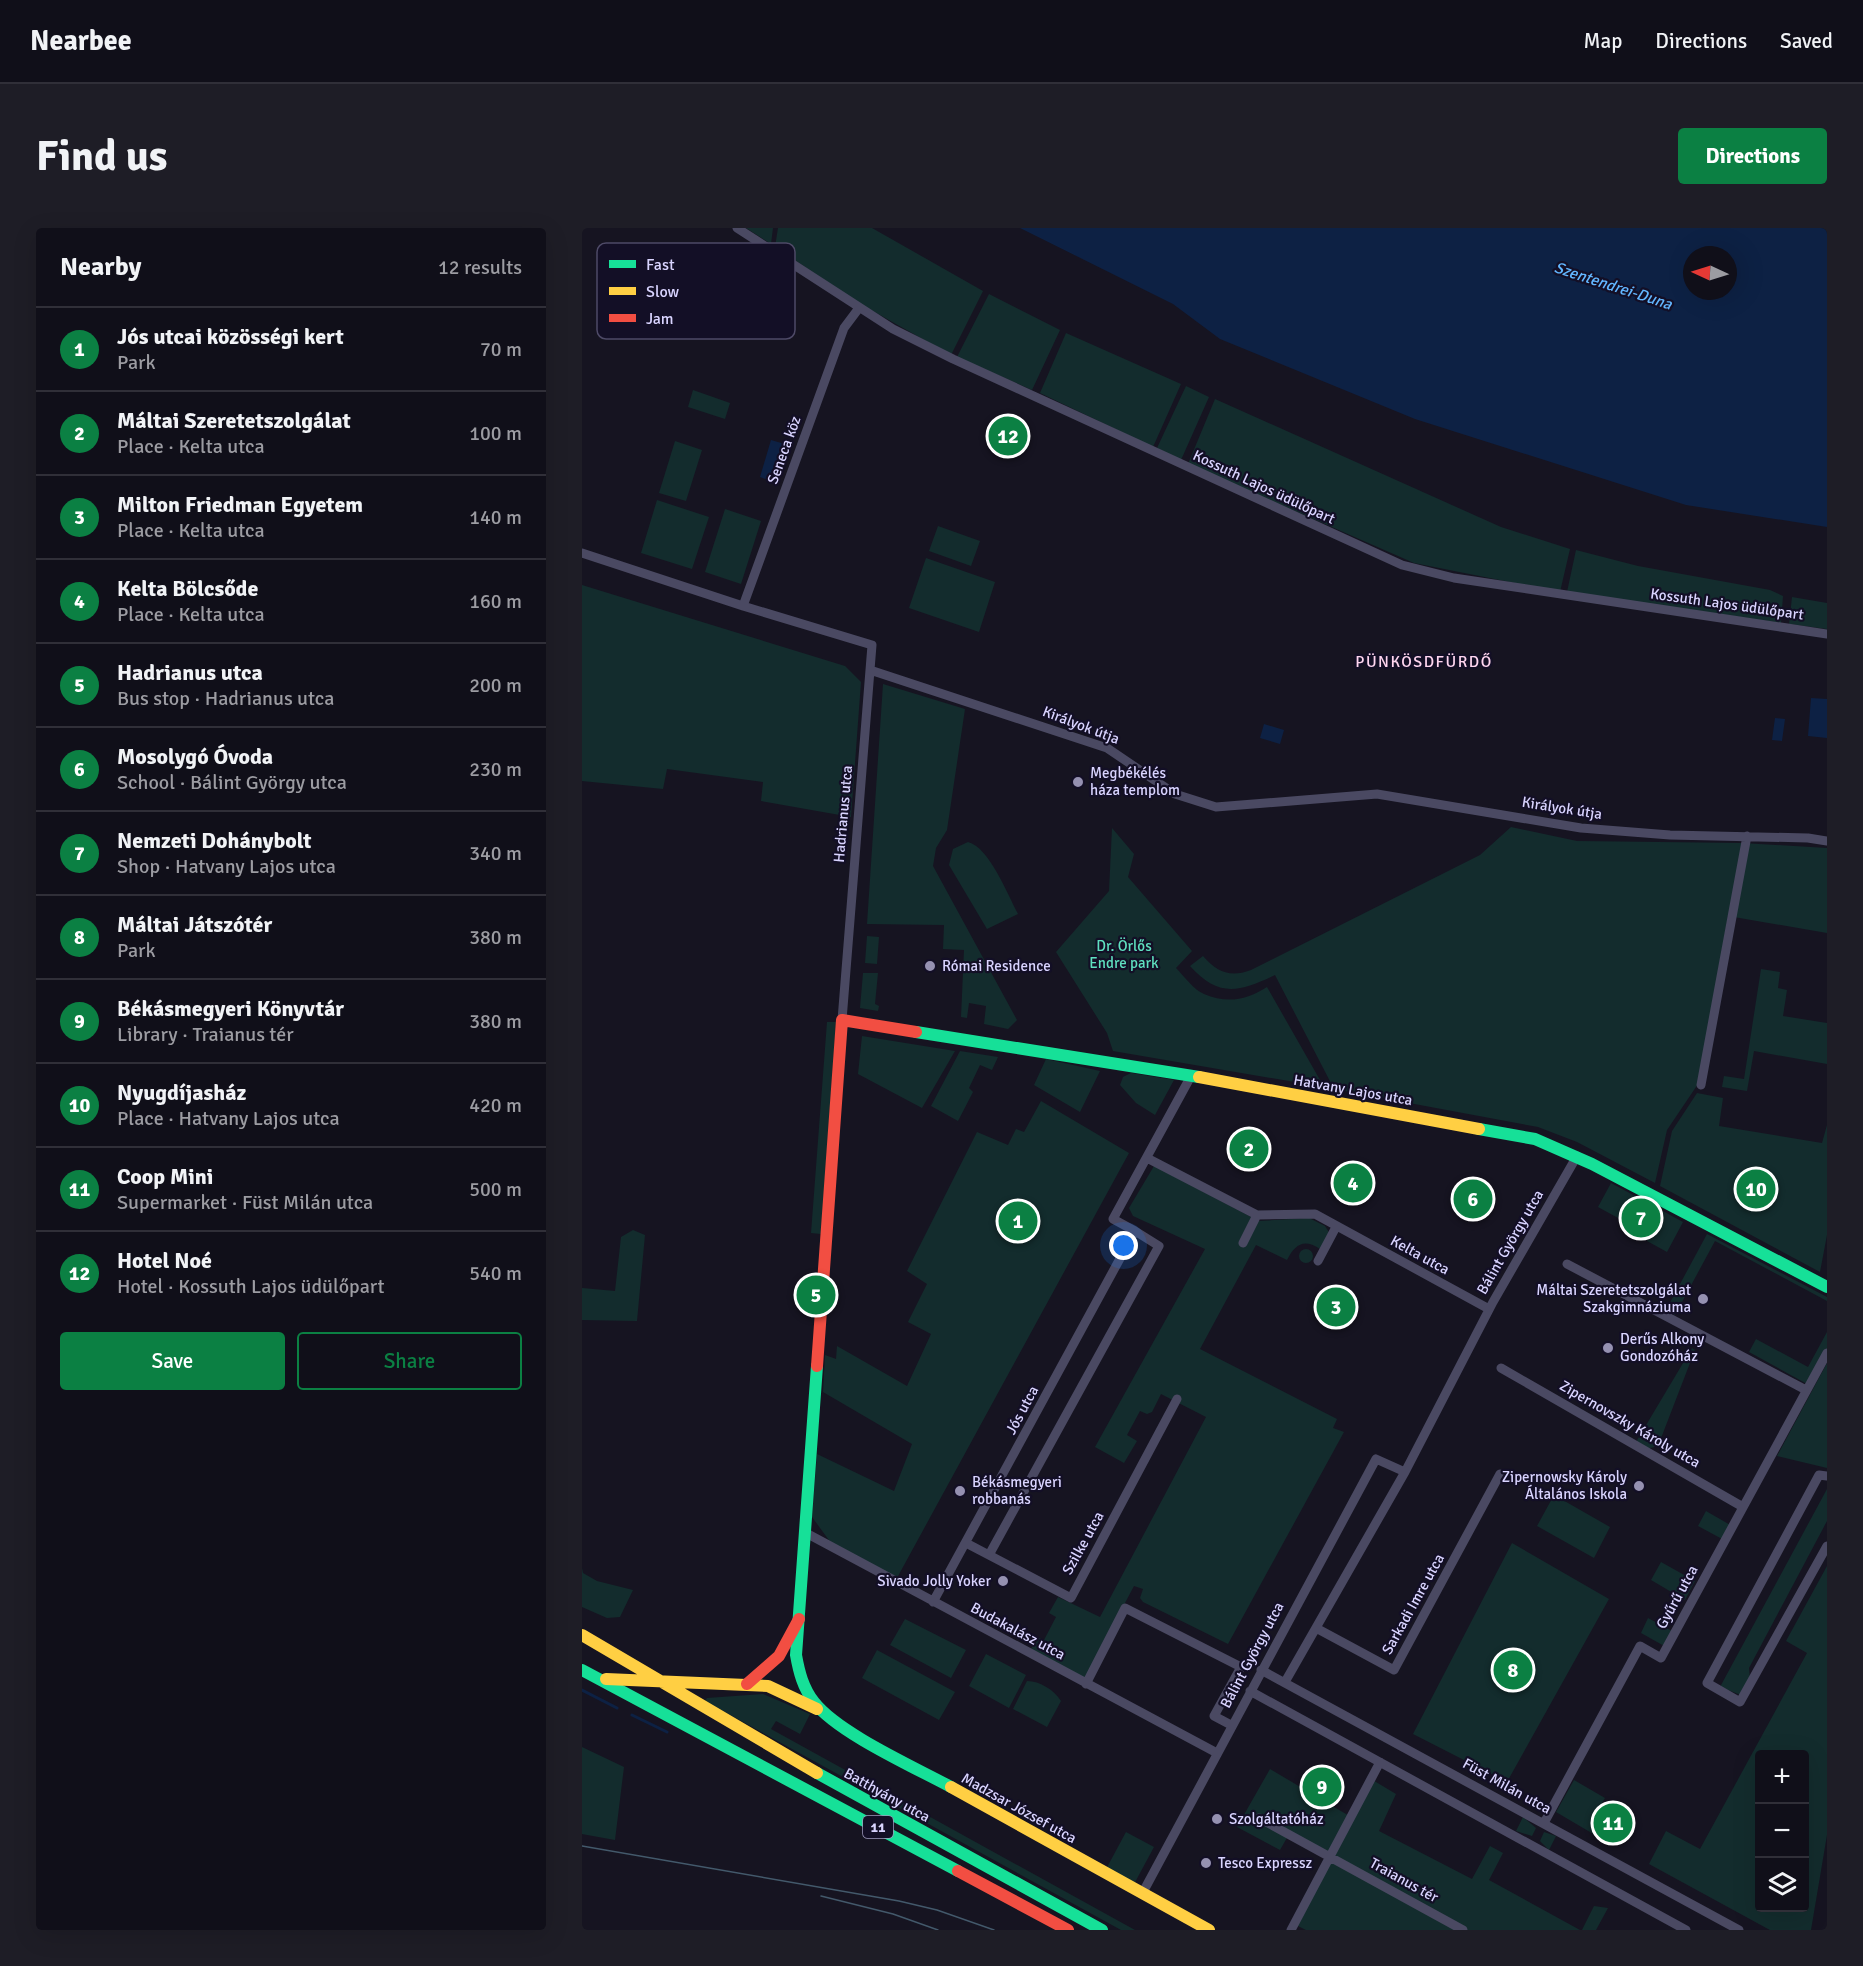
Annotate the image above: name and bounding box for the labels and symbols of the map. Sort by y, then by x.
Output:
legend [597,243,795,339]
north arrow [1683,246,1737,300]
text: Fast [646,255,675,275]
water label: Szentendrei-Duna [1552,258,1675,315]
text: Slow [646,282,680,302]
text: Jam [646,309,674,329]
street label: Seneca köz [763,413,805,486]
pin: 12 [988,414,1028,458]
street label: Kossuth Lajos üdülőpart [1190,446,1338,528]
street label: Kossuth Lajos üdülőpart [1649,584,1805,624]
district label: PÜNKÖSDFÜRDŐ [1355,652,1493,672]
street label: Királyok útja [1040,702,1122,748]
place label: Megbékélés háza templom [1090,764,1180,799]
street label: Hadrianus utca [830,765,856,863]
marker: Megbékélés háza templom [1071,775,1085,789]
street label: Királyok útja [1521,793,1603,823]
park label: Dr. Örlős Endre park [1089,937,1159,972]
place label: Római Residence [942,957,1051,975]
marker: Római Residence [923,959,937,973]
street label: Hatvany Lajos utca [1292,1071,1414,1109]
pin: 2 [1230,1126,1268,1172]
pin: 4 [1334,1160,1372,1206]
pin: 10 [1736,1166,1776,1212]
pin: 6 [1454,1176,1492,1222]
street label: Bálint György utca [1473,1187,1547,1297]
pin: 7 [1622,1196,1660,1240]
pin: 1 [998,1198,1038,1244]
your location [1109,1231,1138,1260]
street label: Kelta utca [1387,1231,1453,1279]
pin: 5 [796,1272,836,1318]
place label: Máltai Szeretetszolgálat Szakgimnáziuma [1536,1281,1691,1316]
pin: 3 [1316,1284,1356,1330]
marker: Máltai Szeretetszolgálat Szakgimnáziuma [1696,1292,1710,1306]
place label: Derűs Alkony Gondozóház [1620,1330,1704,1365]
marker: Derűs Alkony Gondozóház [1601,1341,1615,1355]
street label: Zipernovszky Károly utca [1557,1376,1703,1472]
street label: Jós utca [1002,1383,1042,1437]
place label: Zipernowsky Károly Általános Iskola [1502,1468,1627,1503]
place label: Békásmegyeri robbanás [972,1473,1062,1508]
marker: Zipernowsky Károly Általános Iskola [1632,1479,1646,1493]
marker: Békásmegyeri robbanás [953,1484,967,1498]
street label: Szilke utca [1058,1508,1108,1578]
street label: Sarkadi Imre utca [1378,1551,1448,1657]
street label: Gyűrű utca [1652,1562,1702,1632]
place label: Sivado Jolly Yoker [877,1572,991,1590]
marker: Sivado Jolly Yoker [996,1574,1010,1588]
street label: Budakalász utca [968,1599,1068,1663]
street label: Bálint György utca [1216,1599,1288,1711]
pin: 8 [1494,1648,1532,1692]
street label: Füst Milán utca [1460,1754,1554,1818]
street label: Batthyány utca [841,1764,933,1826]
pin: 9 [1302,1764,1342,1810]
street label: Madzsar József utca [958,1769,1080,1847]
pin: 11 [1594,1800,1632,1846]
place label: Szolgáltatóház [1229,1810,1324,1828]
marker: Szolgáltatóház [1210,1812,1224,1826]
road number: 11 [863,1816,893,1838]
place label: Tesco Expressz [1218,1854,1312,1872]
street label: Traianus tér [1367,1854,1442,1906]
marker: Tesco Expressz [1199,1856,1213,1870]

